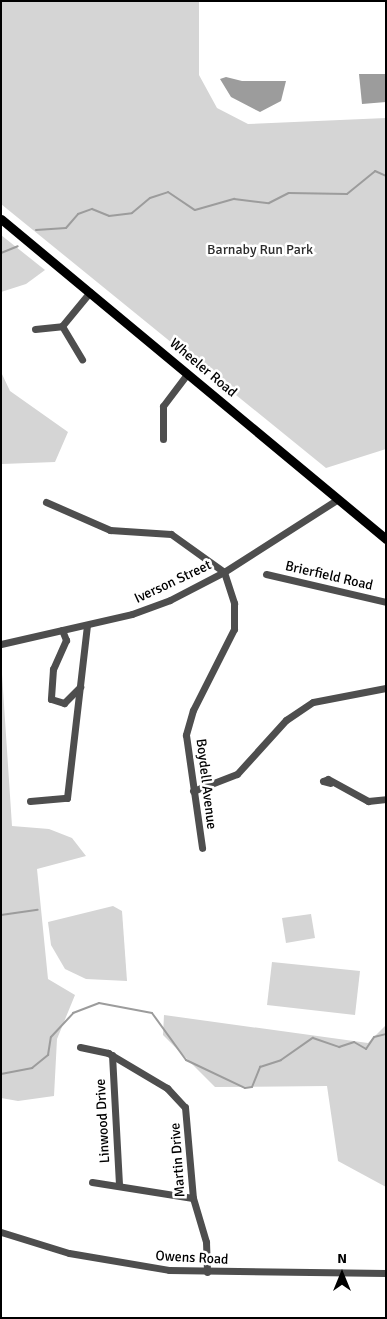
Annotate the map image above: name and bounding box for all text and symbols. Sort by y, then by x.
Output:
park label: Barnaby Run Park [207,242,313,258]
street label: Wheeler Road [166,335,240,401]
street label: Iverson Street [132,557,214,607]
street label: Brierfield Road [283,558,375,594]
street label: Boydell Avenue [192,738,220,830]
street label: Linwood Drive [92,1078,114,1164]
street label: Martin Drive [167,1122,189,1198]
street label: Owens Road [155,1248,229,1268]
north arrow [317,1249,367,1299]
text: N [337,1250,347,1267]

